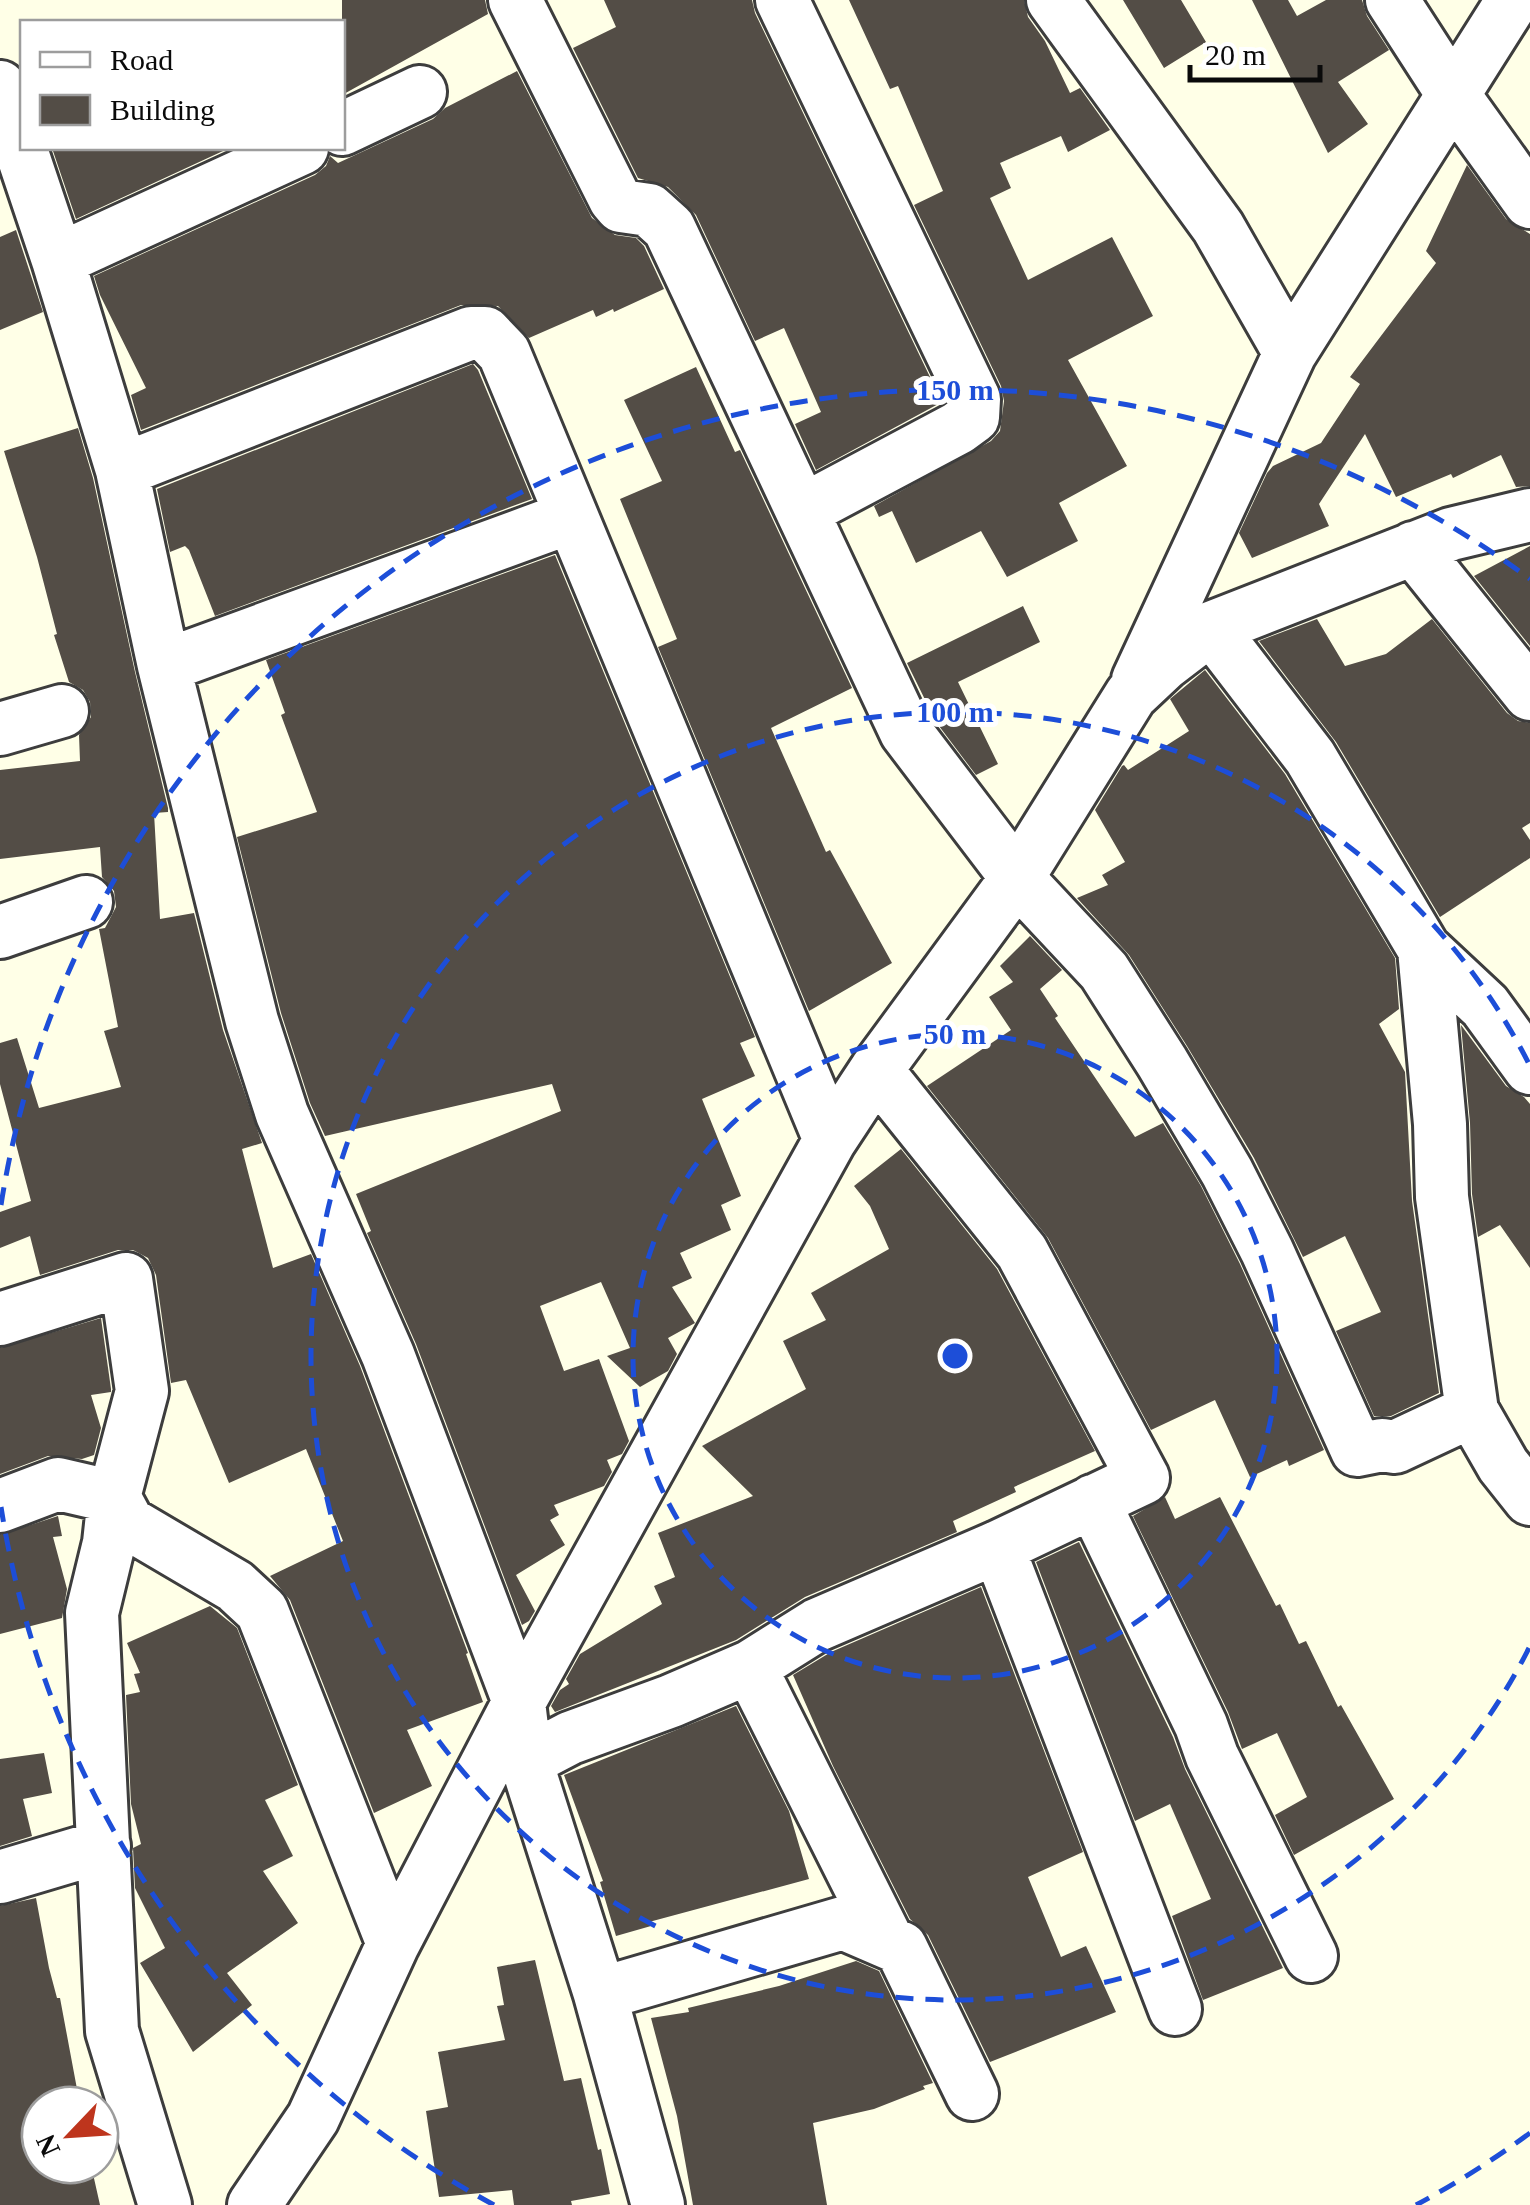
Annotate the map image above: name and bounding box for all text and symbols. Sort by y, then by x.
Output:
legend [20,20,345,150]
scale bar [1190,20,1320,82]
text: 20 m [1205,38,1266,71]
text: Road [110,43,173,76]
text: Building [110,93,215,126]
text: 150 m [916,373,994,406]
text: 100 m [916,695,994,728]
text: 50 m [924,1017,986,1050]
centre of rings [937,1338,973,1374]
north arrow [20,2085,120,2185]
text: N [29,2130,66,2161]

